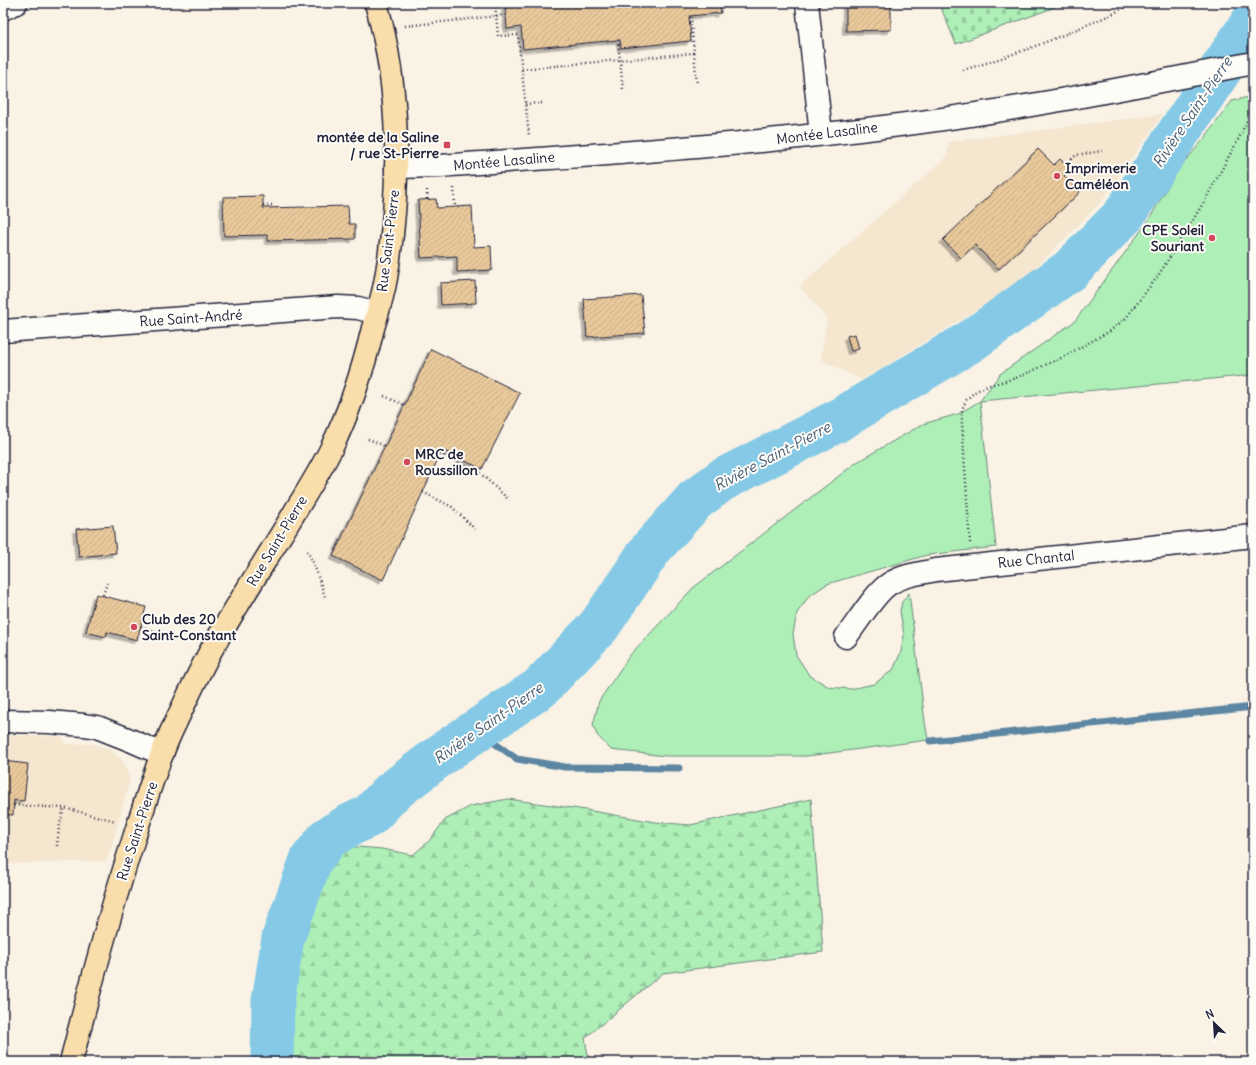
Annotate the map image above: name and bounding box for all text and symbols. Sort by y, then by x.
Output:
water label: Rivière Saint-Pierre [1148,52,1237,171]
street label: Montée Lasaline [775,118,879,148]
place label: montée de la Saline / rue St-Pierre [317,128,439,162]
marker: montée de la Saline / rue St-Pierre [442,140,452,150]
street label: Montée Lasaline [452,148,556,174]
place label: Imprimerie Caméléon [1065,159,1137,193]
marker: Imprimerie Caméléon [1052,171,1062,181]
street label: Rue Saint-Pierre [373,189,403,293]
place label: CPE Soleil Souriant [1142,221,1204,255]
marker: CPE Soleil Souriant [1207,233,1217,243]
street label: Rue Saint-André [139,305,243,331]
water label: Rivière Saint-Pierre [710,417,834,495]
place label: MRC de Roussillon [415,445,478,479]
marker: MRC de Roussillon [402,457,412,467]
street label: Rue Saint-Pierre [243,492,311,590]
street label: Rue Chantal [997,546,1075,572]
place label: Club des 20 Saint-Constant [142,610,236,644]
marker: Club des 20 Saint-Constant [129,622,139,632]
water label: Rivière Saint-Pierre [430,678,547,768]
street label: Rue Saint-Pierre [113,779,161,883]
north arrow [1194,1003,1234,1043]
text: N [1203,1006,1216,1022]

